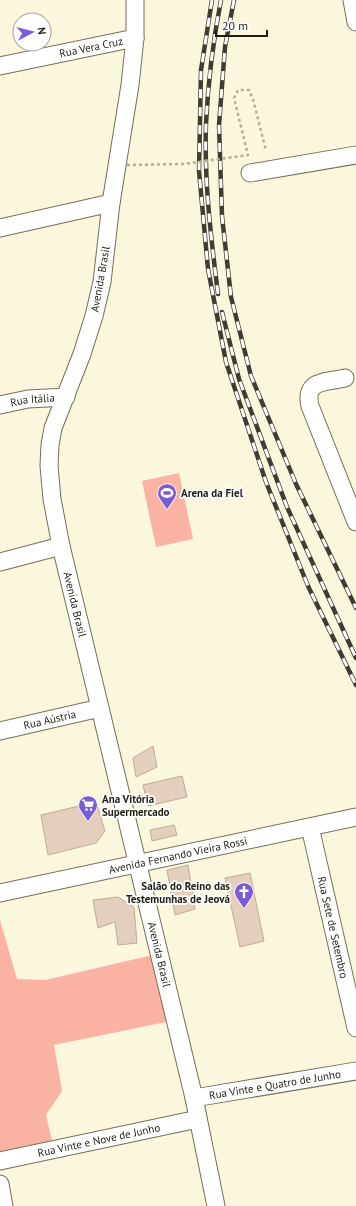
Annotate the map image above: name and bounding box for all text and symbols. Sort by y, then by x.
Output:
north arrow [12,12,52,52]
scale bar [216,12,267,38]
text: 20 m [222,18,248,33]
text: N [35,26,49,35]
street label: Rua Vera Cruz [58,34,124,61]
street label: Avenida Brasil [87,244,113,313]
street label: Rua Itália [9,391,55,410]
sports icon: Arena da Fiel [156,482,178,510]
place label: Arena da Fiel [181,486,244,500]
street label: Avenida Brasil [60,570,90,639]
street label: Rua Aústria [22,707,77,732]
place label: Ana Vitória Supermercado [102,792,170,819]
supermarket icon: Ana Vitória Supermercado [77,794,99,822]
street label: Avenida Fernando Vieira Rossi [107,833,249,877]
street label: Rua Sete de Setembro [315,875,351,980]
place label: Salão do Reino das Testemunhas de Jeová [126,879,230,906]
church icon: Salão do Reino das Testemunhas de Jeová [233,881,255,909]
street label: Avenida Brasil [145,920,174,989]
street label: Rua Vinte e Quatro de Junho [208,1067,342,1102]
street label: Rua Vinte e Nove de Junho [36,1120,161,1160]

